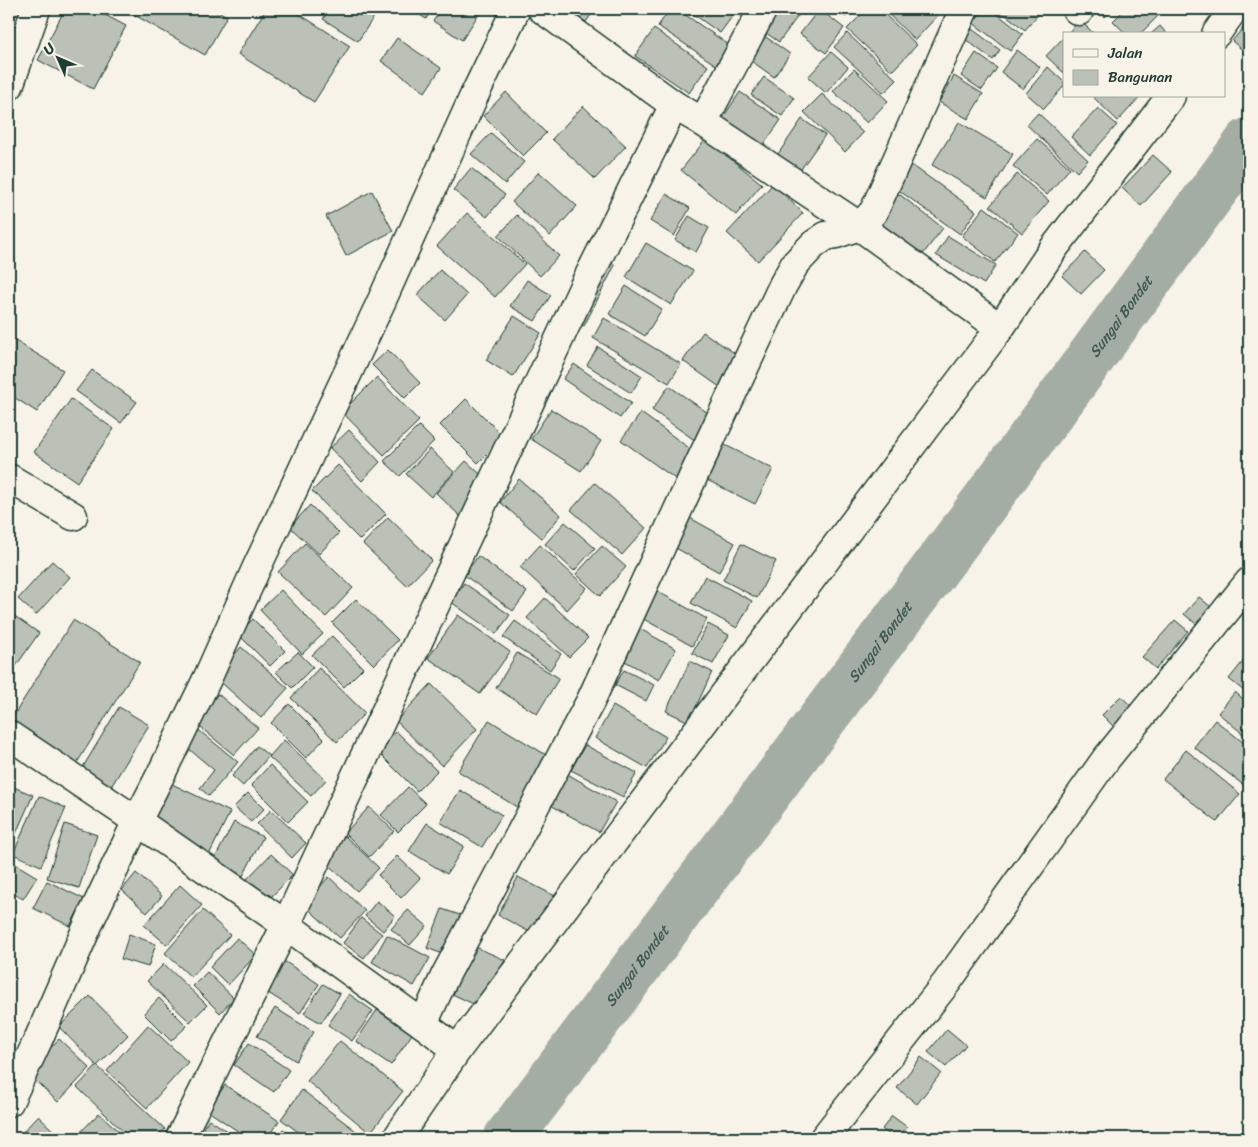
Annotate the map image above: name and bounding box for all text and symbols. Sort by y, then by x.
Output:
north arrow [32,32,82,82]
legend [1063,32,1226,98]
text: U [37,37,62,61]
text: Jalan [1107,40,1142,66]
text: Bangunan [1108,64,1172,90]
water label: Sungai Bondet [1082,269,1161,363]
water label: Sungai Bondet [841,595,920,688]
water label: Sungai Bondet [598,919,677,1012]

